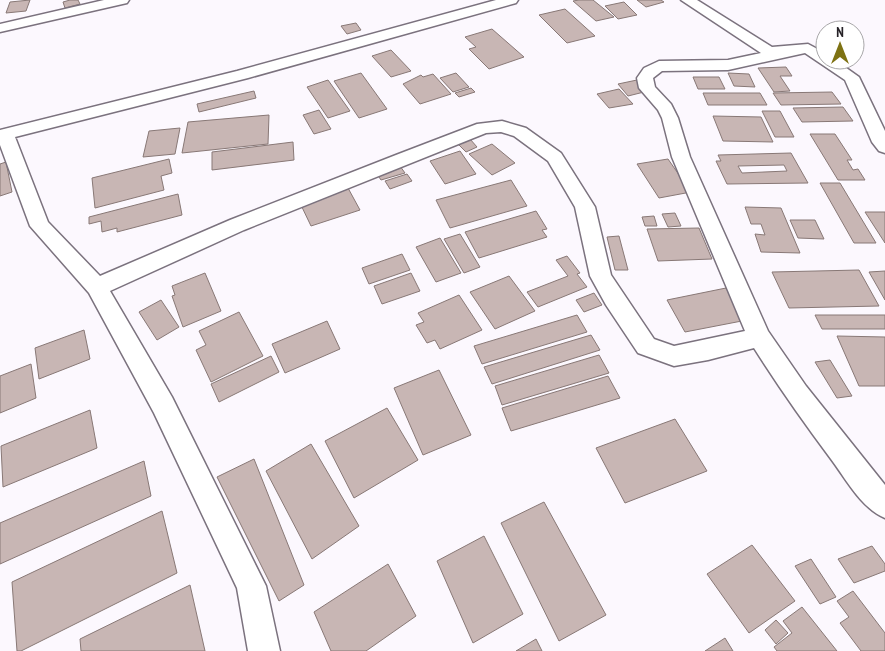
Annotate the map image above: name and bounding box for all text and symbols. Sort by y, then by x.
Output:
north arrow [815,20,865,70]
text: N [836,23,844,41]

